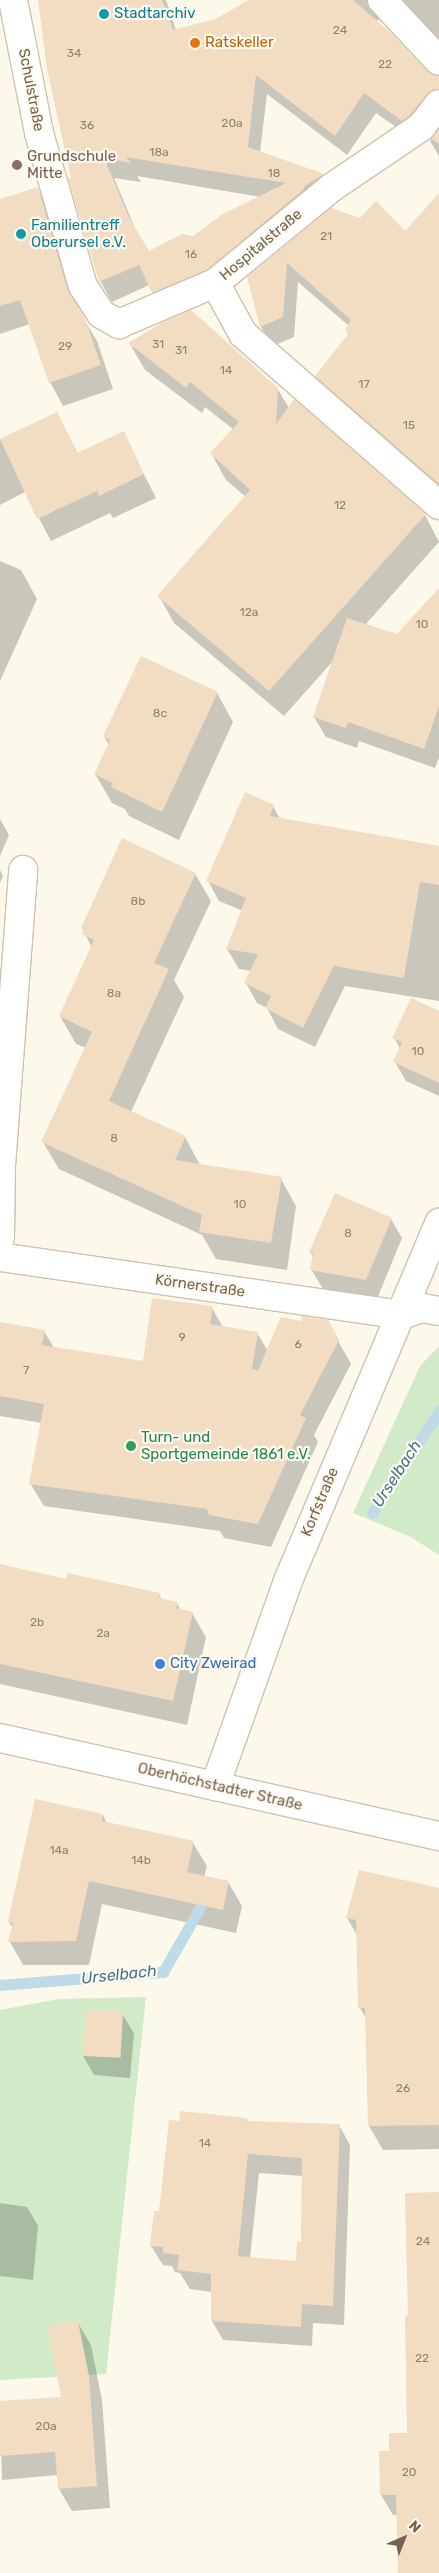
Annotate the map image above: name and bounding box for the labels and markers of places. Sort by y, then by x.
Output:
place label: Stadtarchiv [114,5,195,23]
marker: Stadtarchiv [98,8,110,20]
place label: Ratskeller [205,34,274,52]
marker: Ratskeller [189,37,201,49]
place label: Grundschule Mitte [27,147,116,182]
marker: Grundschule Mitte [11,159,23,171]
place label: Familientreff Oberursel e.V. [31,216,126,251]
marker: Familientreff Oberursel e.V. [15,228,27,240]
place label: Turn- und Sportgemeinde 1861 e.V. [141,1428,311,1463]
marker: Turn- und Sportgemeinde 1861 e.V. [125,1440,137,1452]
place label: City Zweirad [170,1655,257,1673]
marker: City Zweirad [154,1658,166,1670]

